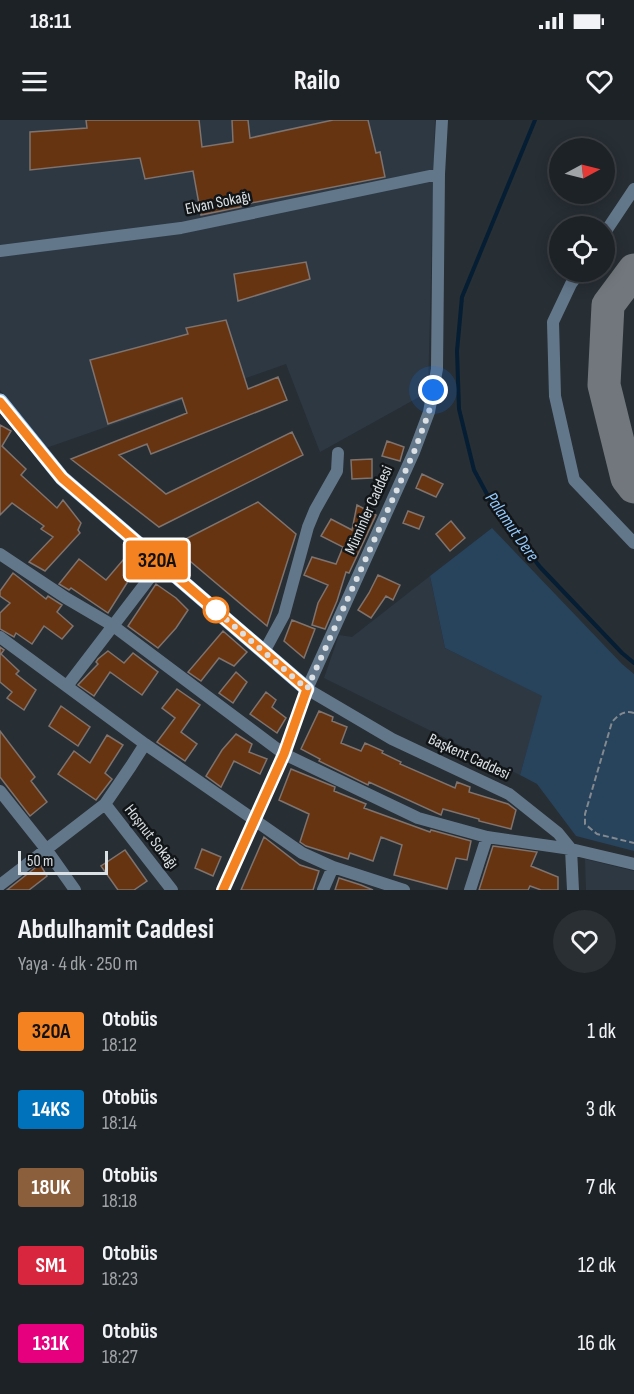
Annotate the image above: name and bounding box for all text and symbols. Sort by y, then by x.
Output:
text: 18:11 [30,8,71,35]
icon: menu [18,65,51,98]
text: Railo [294,65,340,97]
icon: heart [583,65,616,98]
north arrow [549,138,615,204]
map controls [549,138,615,282]
street label: Elvan Sokağı [184,187,252,219]
button: locate [549,216,615,282]
your location [418,375,448,405]
street label: Müminler Caddesi [341,463,397,557]
water label: Palamut Dere [481,488,543,566]
line badge: 320A [115,540,199,580]
text: 320A [138,548,176,573]
unlabelled marker [203,597,229,623]
street label: Başkent Caddesi [425,730,513,784]
street label: Hoşnut Sokağı [120,801,182,873]
scale bar [18,848,108,876]
text: 50 m [27,852,53,871]
button: heart [553,910,616,973]
text: Abdulhamit Caddesi [18,913,214,946]
text: Yaya · 4 dk · 250 m [18,952,138,976]
text: Otobüs [102,1006,158,1033]
text: 1 dk [587,1018,616,1045]
text: 320A [32,1019,70,1044]
text: 18:12 [102,1033,137,1057]
text: Otobüs [102,1084,158,1111]
text: 3 dk [586,1096,616,1123]
text: 14KS [32,1097,70,1122]
text: 18:14 [102,1111,137,1135]
text: Otobüs [102,1162,158,1189]
text: 7 dk [586,1174,616,1201]
text: 18UK [31,1175,71,1200]
text: 18:18 [102,1189,137,1213]
text: Otobüs [102,1240,158,1267]
text: 12 dk [578,1252,616,1279]
text: SM1 [36,1253,66,1278]
text: 18:23 [102,1267,138,1291]
text: Otobüs [102,1318,158,1345]
text: 16 dk [578,1330,616,1357]
text: 131K [33,1331,69,1356]
text: 18:27 [102,1345,138,1369]

